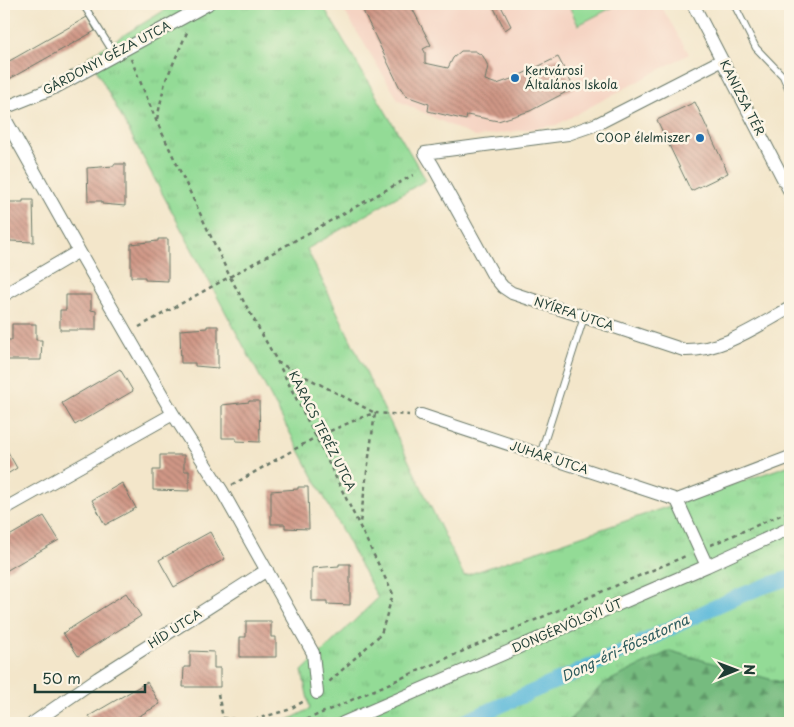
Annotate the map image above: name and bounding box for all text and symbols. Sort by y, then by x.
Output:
street label: GÁRDONYI GÉZA UTCA [40,16,174,98]
street label: KANIZSA TÉR [716,57,770,139]
place label: Kertvárosi Általános Iskola [525,61,618,93]
marker: Kertvárosi Általános Iskola [509,72,521,84]
place label: COOP élelmiszer [596,128,690,146]
marker: COOP élelmiszer [694,132,706,144]
street label: NYÍRFA UTCA [532,292,617,334]
street label: KARACS TERÉZ UTCA [285,367,361,494]
street label: JUHAR UTCA [508,436,591,478]
street label: DONGÉRVÖLGYI ÚT [508,593,626,657]
street label: HÍD UTCA [144,604,205,652]
water label: Dong-éri-főcsatorna [557,608,693,686]
north arrow [712,644,762,694]
scale bar [35,662,145,694]
text: N [739,664,760,675]
text: 50 m [42,666,81,689]

